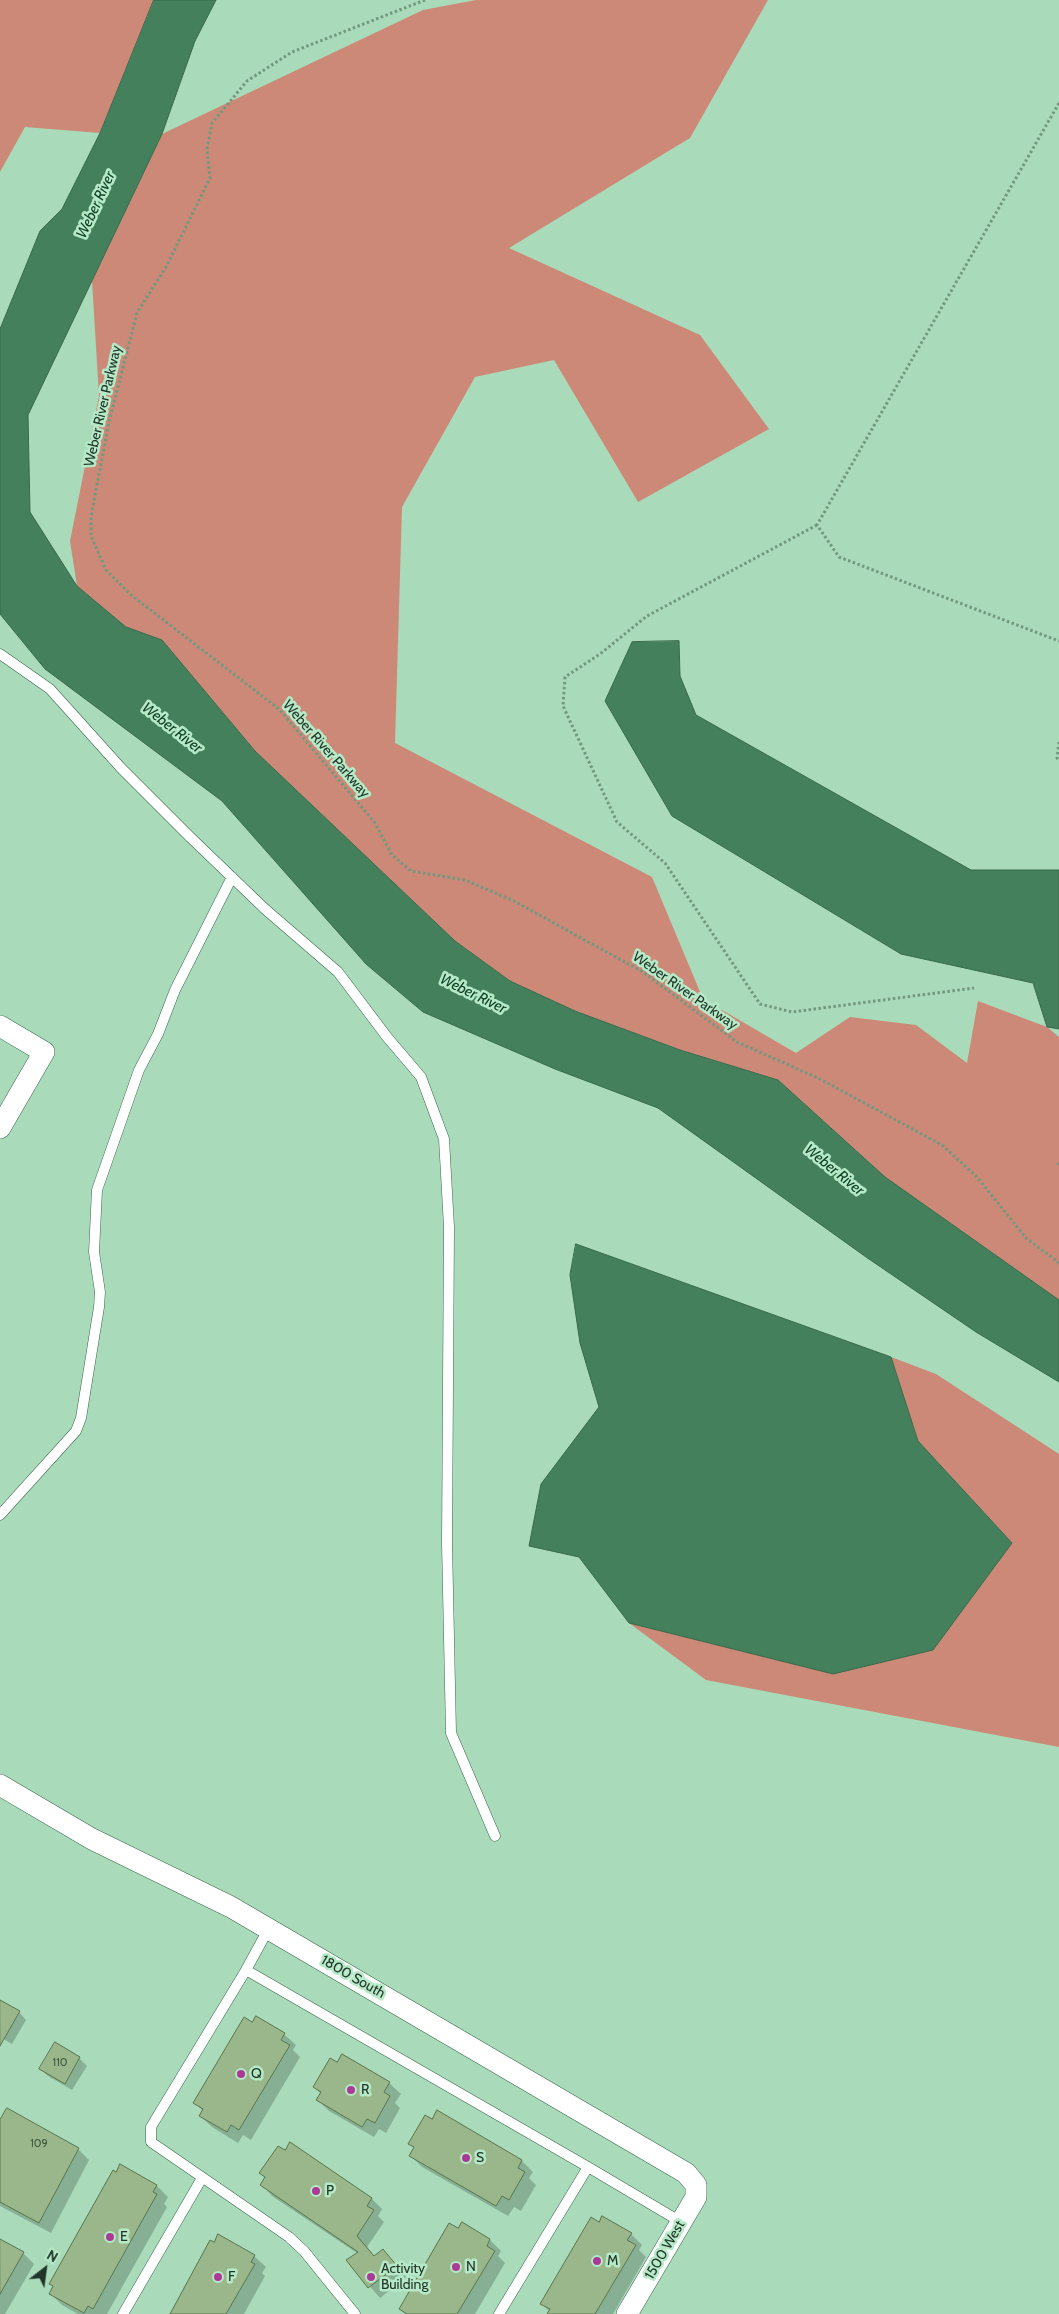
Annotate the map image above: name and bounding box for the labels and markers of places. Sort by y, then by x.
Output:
place label: Q [251,2066,262,2082]
marker: Q [235,2068,247,2080]
place label: R [361,2082,369,2098]
marker: R [345,2084,357,2096]
place label: S [476,2150,484,2166]
marker: S [460,2152,472,2164]
place label: P [326,2183,334,2199]
marker: P [310,2185,322,2197]
place label: E [120,2229,128,2245]
marker: E [104,2231,116,2243]
place label: M [607,2253,618,2269]
marker: M [591,2255,603,2267]
place label: N [466,2259,476,2275]
place label: Activity Building [381,2261,428,2294]
marker: N [450,2261,462,2273]
place label: F [228,2269,235,2285]
marker: F [212,2271,224,2283]
marker: Activity Building [365,2271,377,2283]

